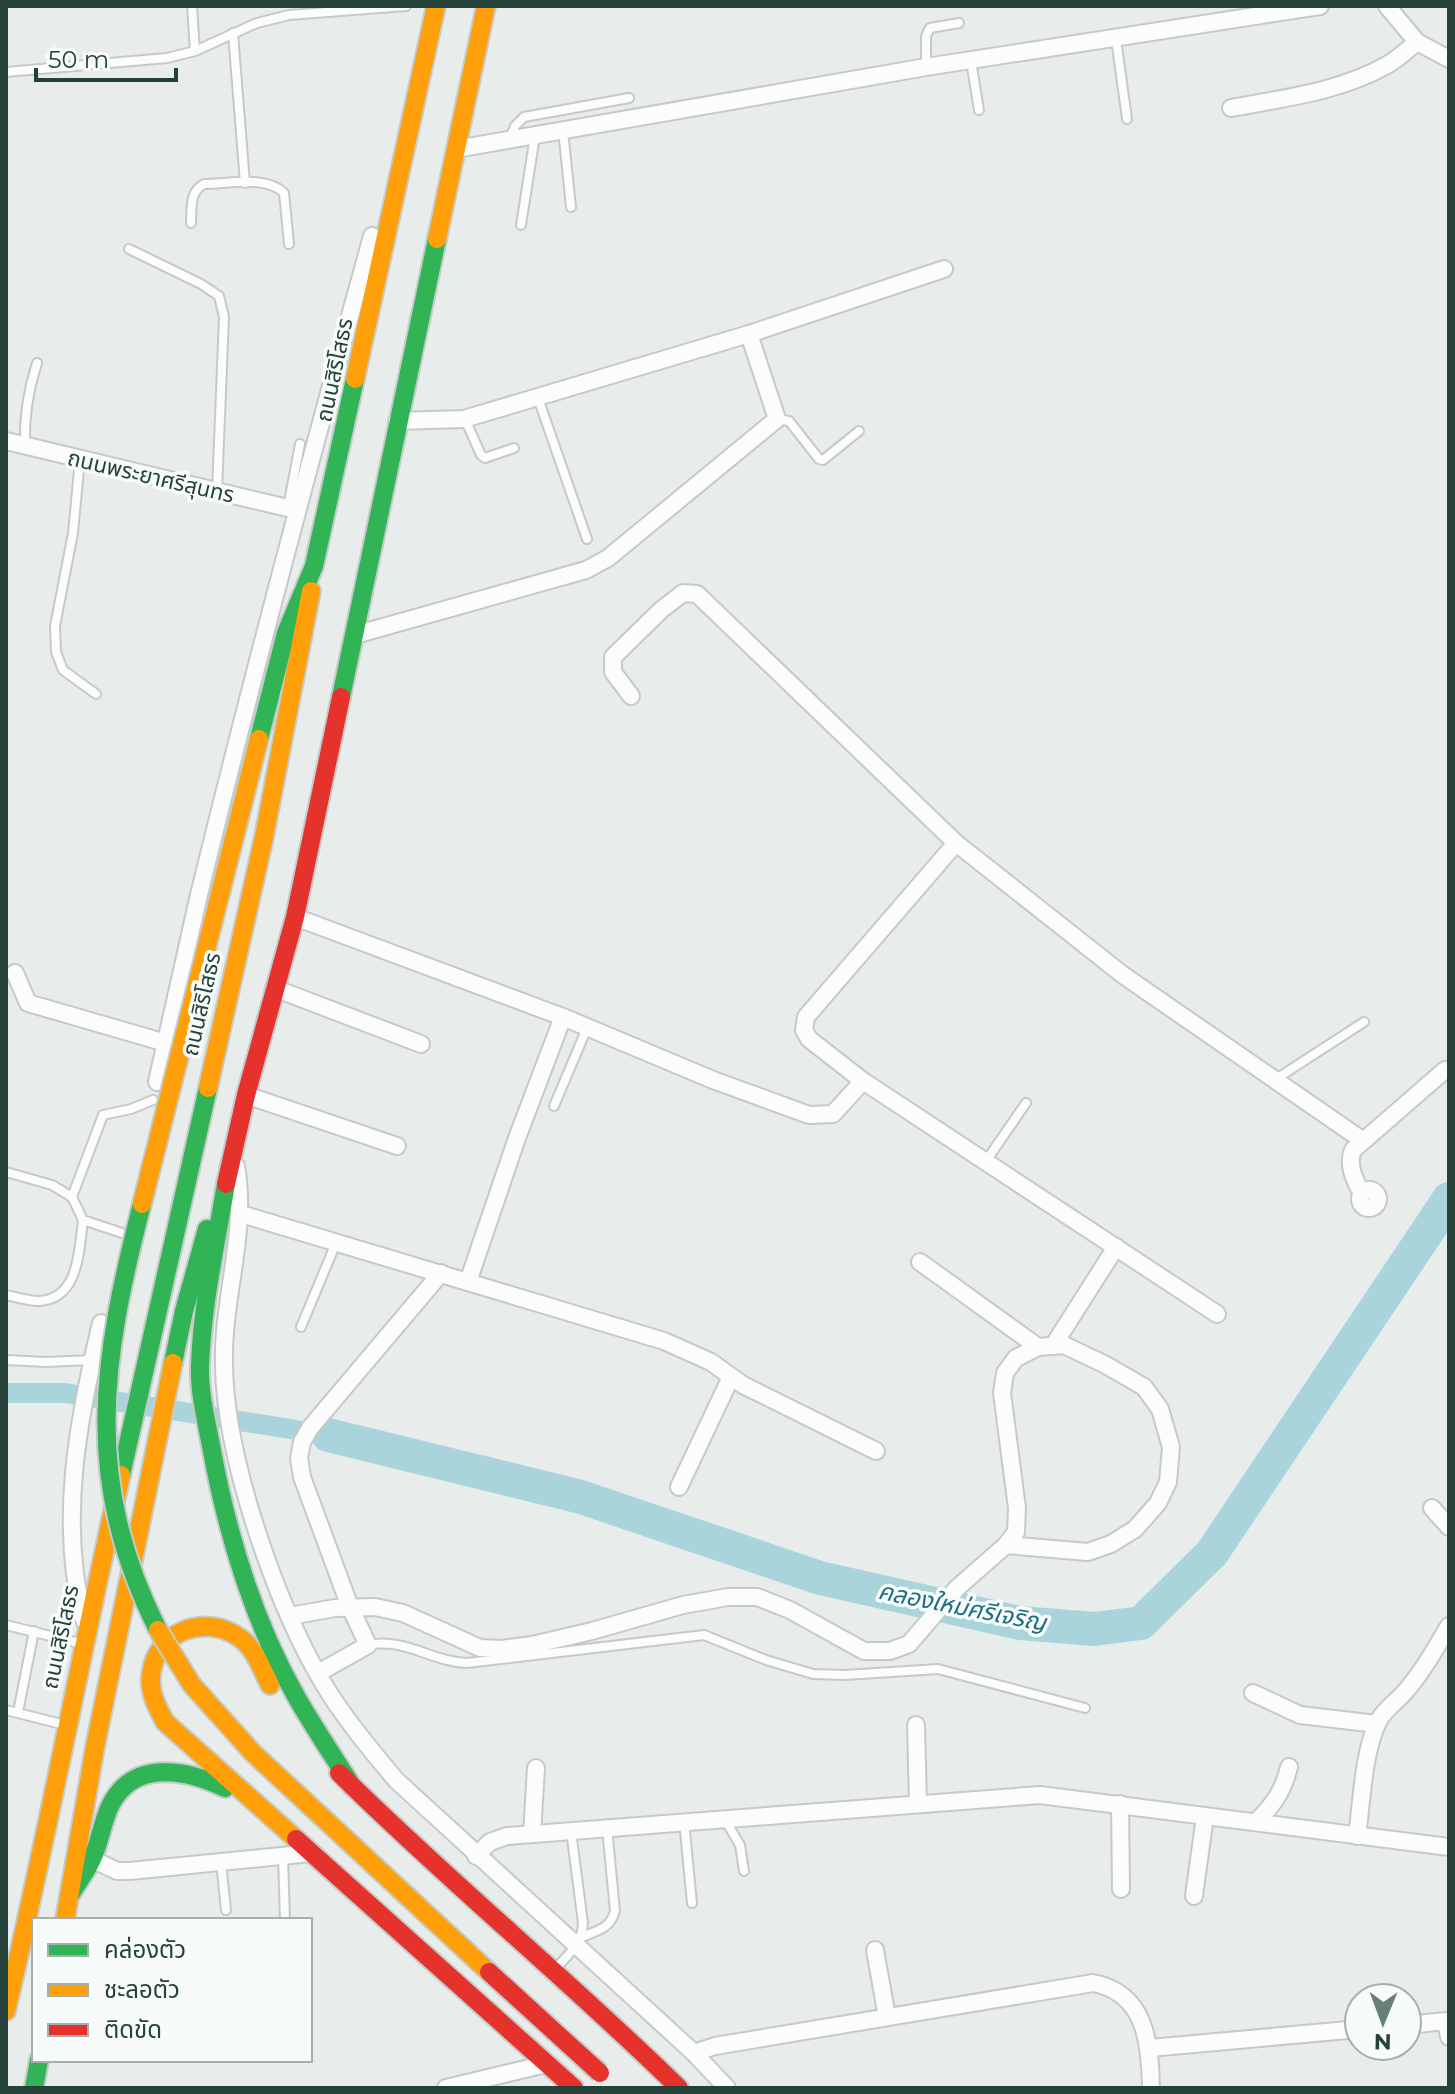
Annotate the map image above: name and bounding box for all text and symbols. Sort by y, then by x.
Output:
scale bar [36,32,176,82]
text: 50 m [48,45,109,74]
street label: ถนนสิริโสธร [310,316,359,424]
street label: ถนนพระยาศรีสุนทร [65,444,237,509]
street label: ถนนสิริโสธร [176,950,226,1058]
water label: คลองใหม่ศรีเจริญ [876,1576,1050,1637]
street label: ถนนสิริโสธร [36,1583,85,1691]
legend [32,1918,312,2062]
text: คล่องตัว [104,1935,186,1964]
text: ชะลอตัว [104,1975,180,2004]
north arrow [1343,1982,1423,2062]
text: ติดขัด [104,2015,162,2044]
text: N [1374,2028,1392,2055]

